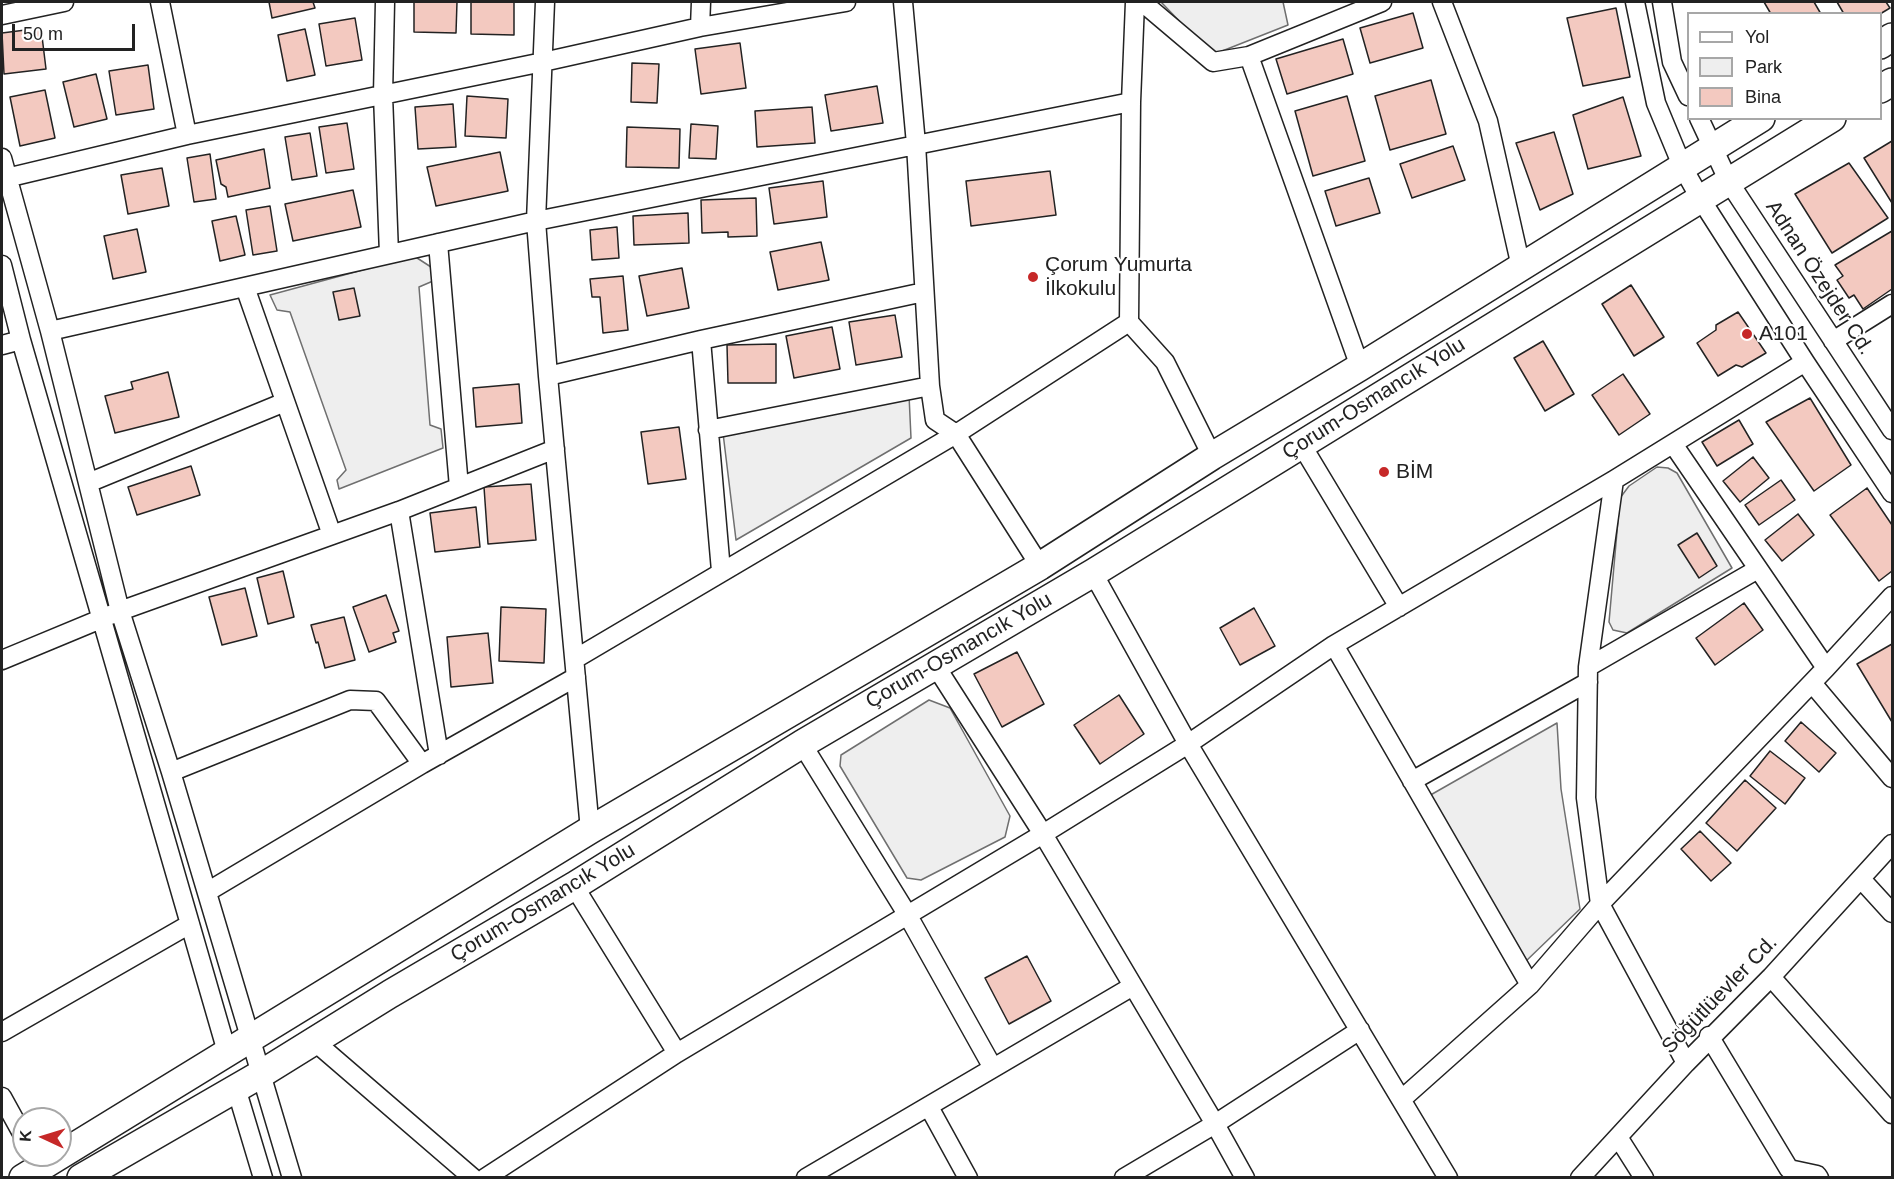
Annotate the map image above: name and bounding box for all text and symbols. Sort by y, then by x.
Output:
scale bar [15,12,138,50]
legend [1687,12,1882,120]
text: 50 m [23,24,63,44]
text: Yol [1745,27,1769,47]
text: Park [1745,57,1782,77]
text: Bina [1745,87,1781,107]
street label: Adnan Özejder Cd. [1760,196,1878,360]
place label: Çorum Yumurta İlkokulu [1045,252,1192,302]
marker: Çorum Yumurta İlkokulu [1026,270,1040,284]
place label: A101 [1759,321,1808,347]
marker: A101 [1740,327,1754,341]
street label: Çorum-Osmancık Yolu [1278,333,1470,465]
place label: BİM [1396,459,1433,485]
marker: BİM [1377,465,1391,479]
street label: Çorum-Osmancık Yolu [862,587,1056,715]
street label: Çorum-Osmancık Yolu [446,838,640,968]
street label: Söğütlüevler Cd. [1657,930,1783,1060]
north arrow [12,1107,72,1167]
text: K [17,1129,34,1142]

